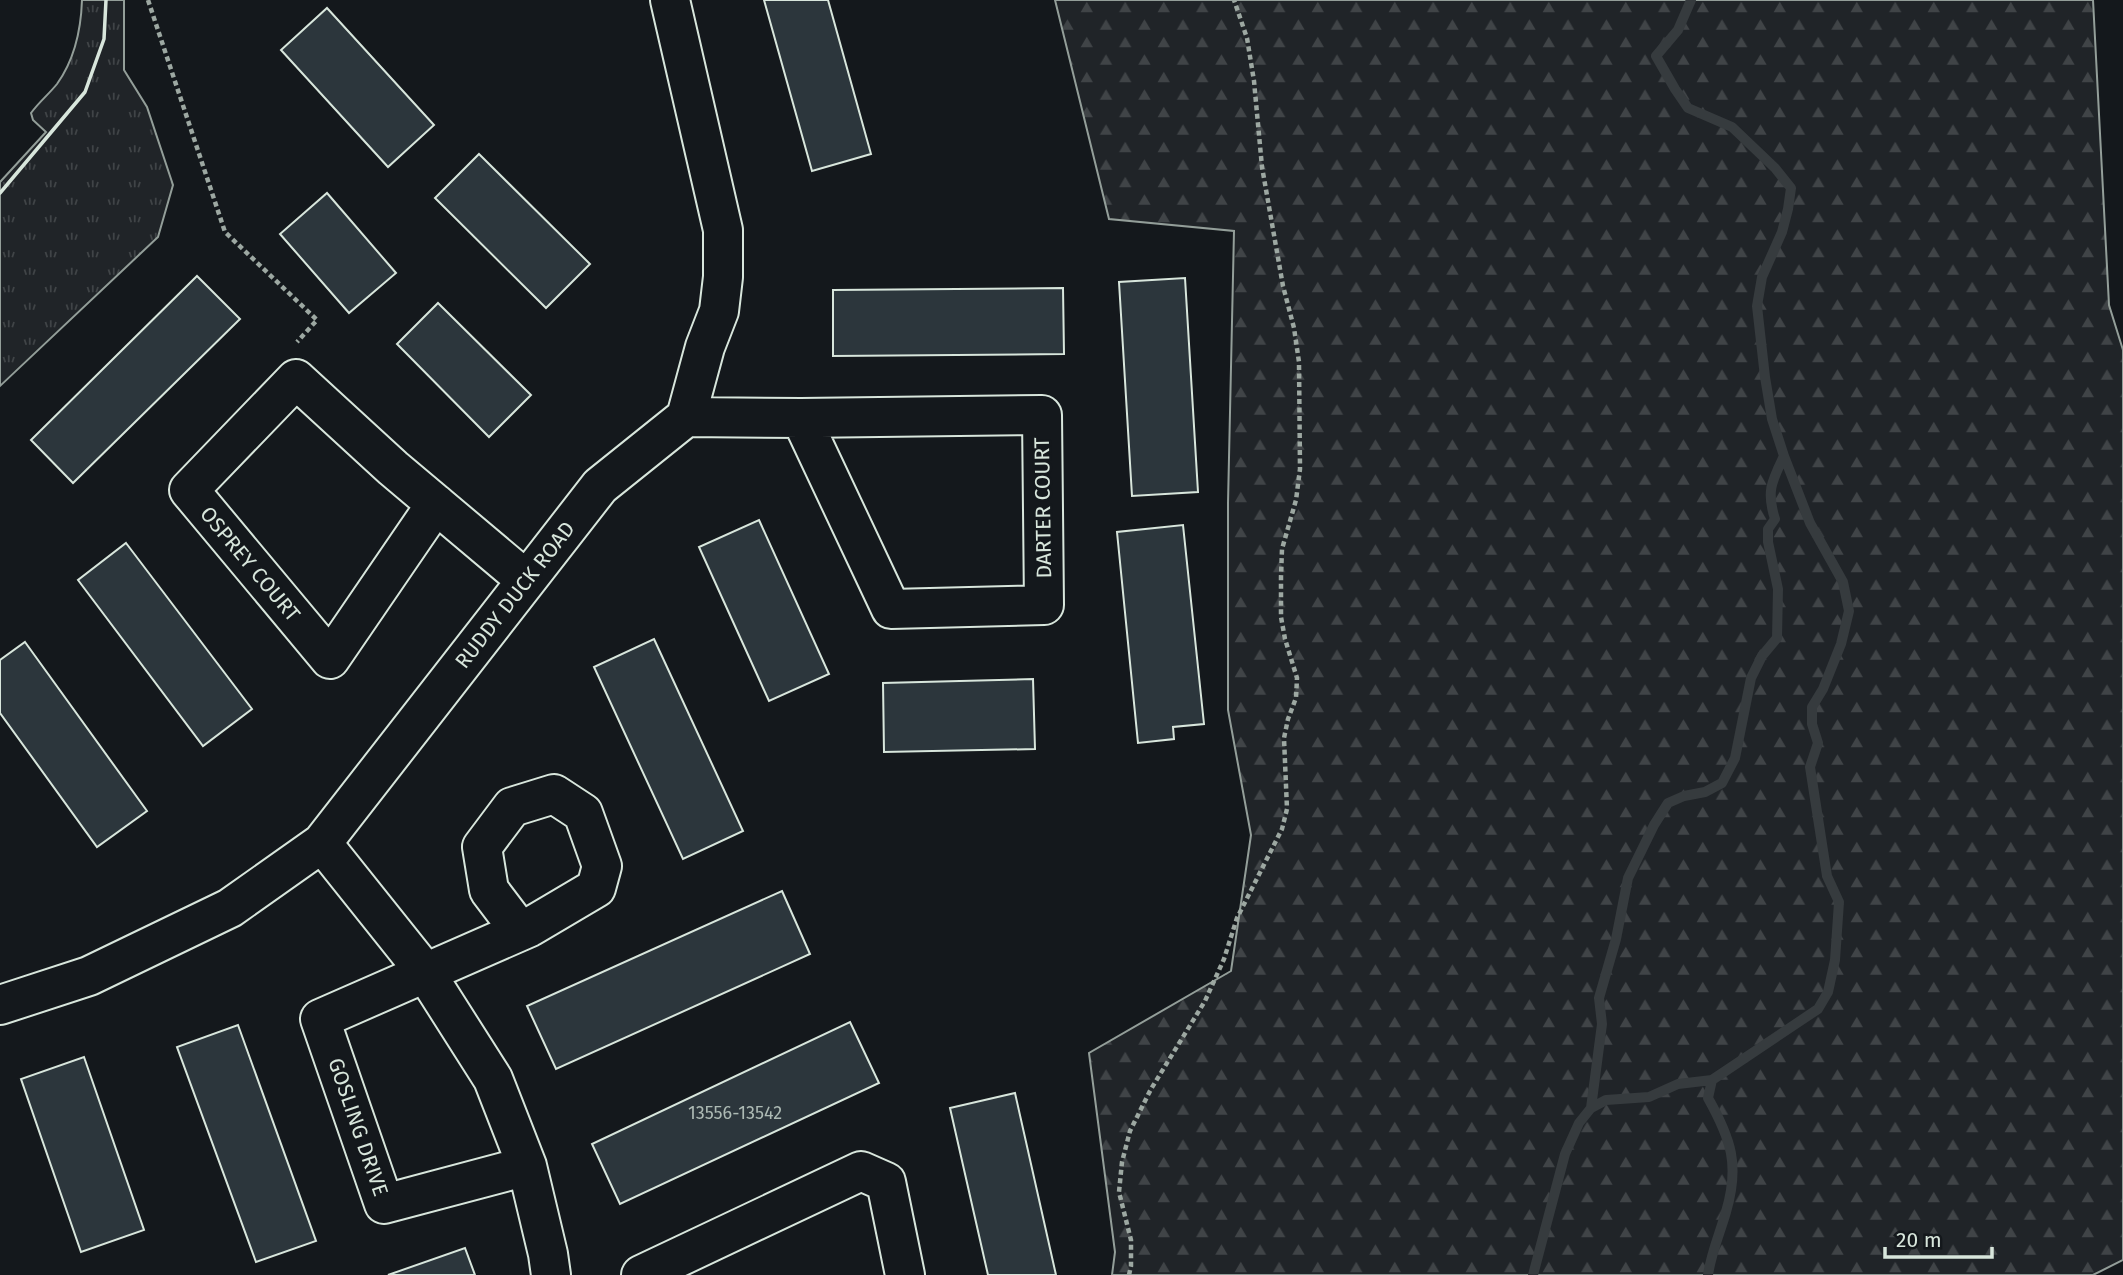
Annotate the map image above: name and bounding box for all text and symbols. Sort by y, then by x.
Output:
street label: DARTER COURT [1029,437,1057,579]
street label: OSPREY COURT [194,501,306,627]
street label: RUDDY DUCK ROAD [450,516,580,674]
street label: GOSLING DRIVE [322,1055,394,1199]
house number: 13556-13542 [688,1102,782,1124]
scale bar [1885,1216,1992,1260]
text: 20 m [1896,1227,1942,1253]

